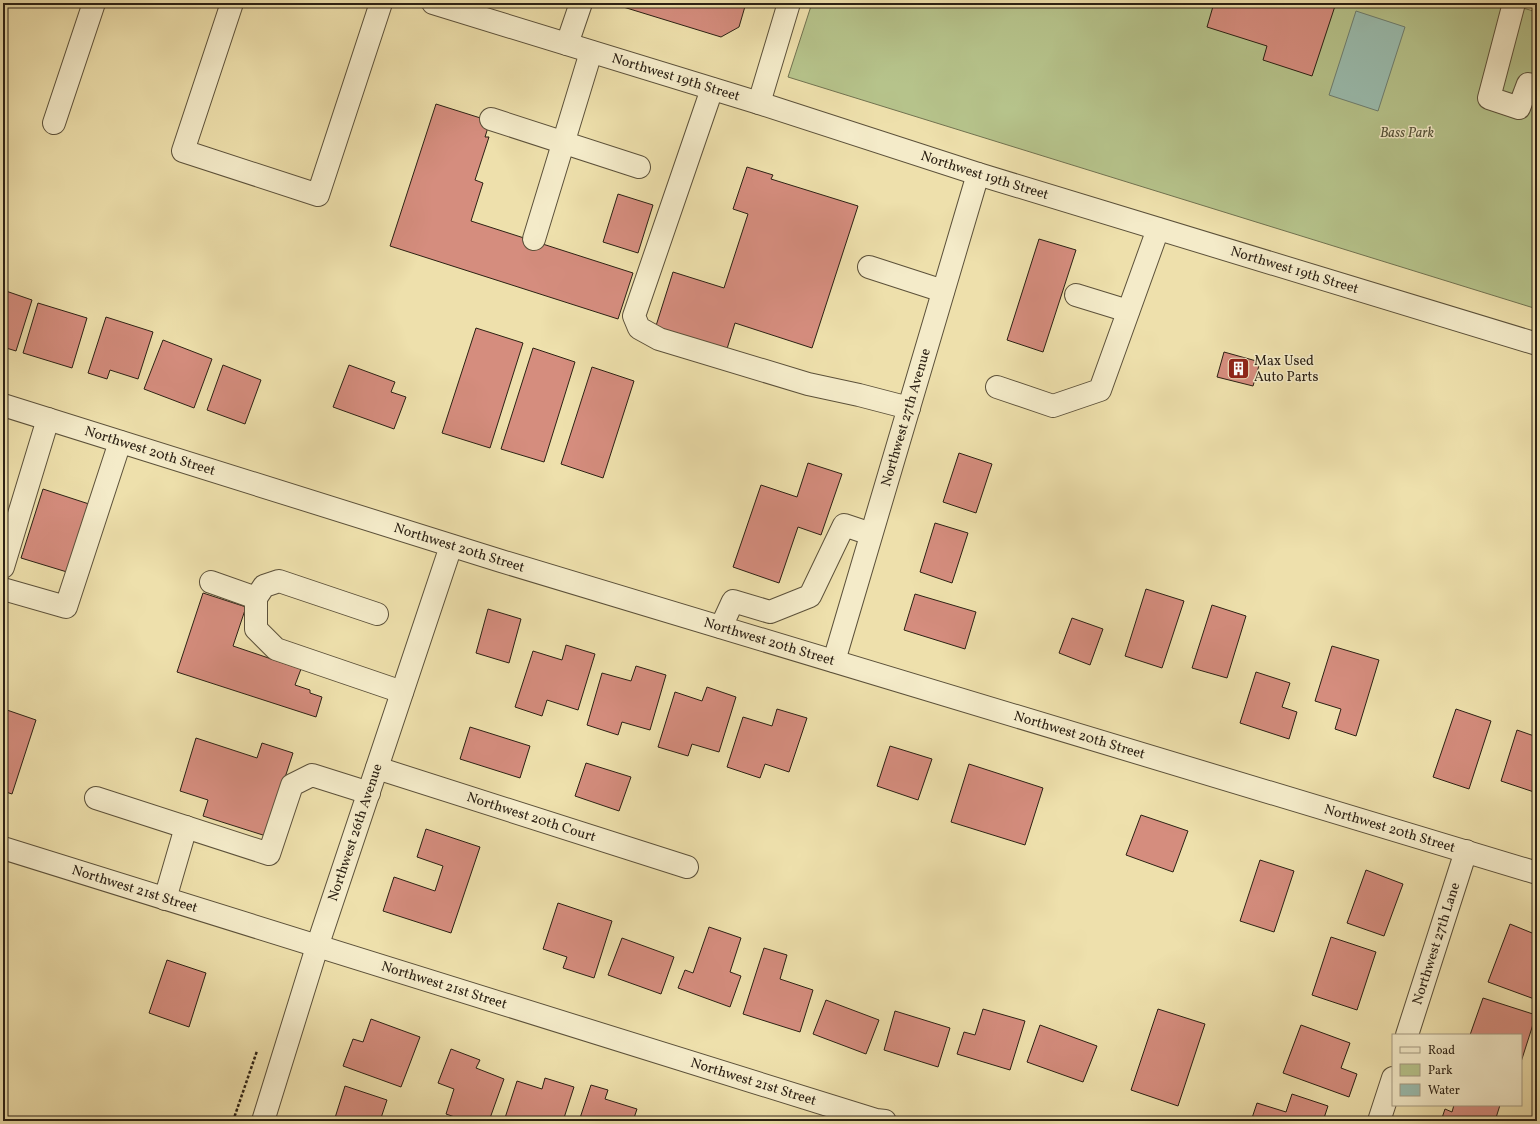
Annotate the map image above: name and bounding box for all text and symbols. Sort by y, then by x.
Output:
street label: Northwest 19th Street [609,49,742,106]
park label: Bass Park [1380,124,1435,143]
street label: Northwest 19th Street [918,147,1051,204]
street label: Northwest 19th Street [1228,242,1361,299]
street label: Northwest 27th Avenue [877,346,936,489]
place label: Max Used Auto Parts [1254,352,1318,387]
building icon: Max Used Auto Parts [1226,356,1252,382]
street label: Northwest 20th Street [82,422,218,480]
street label: Northwest 20th Street [391,518,527,577]
street label: Northwest 20th Street [701,613,837,671]
street label: Northwest 20th Street [1012,706,1147,764]
street label: Northwest 26th Avenue [323,761,387,904]
street label: Northwest 20th Court [464,788,598,847]
street label: Northwest 20th Street [1322,800,1458,857]
street label: Northwest 21st Street [69,861,200,918]
street label: Northwest 27th Lane [1408,880,1465,1007]
street label: Northwest 21st Street [379,957,509,1014]
legend [1392,1034,1522,1106]
text: Road [1428,1043,1455,1059]
street label: Northwest 21st Street [688,1053,819,1110]
text: Park [1428,1063,1453,1079]
text: Water [1428,1083,1460,1099]

